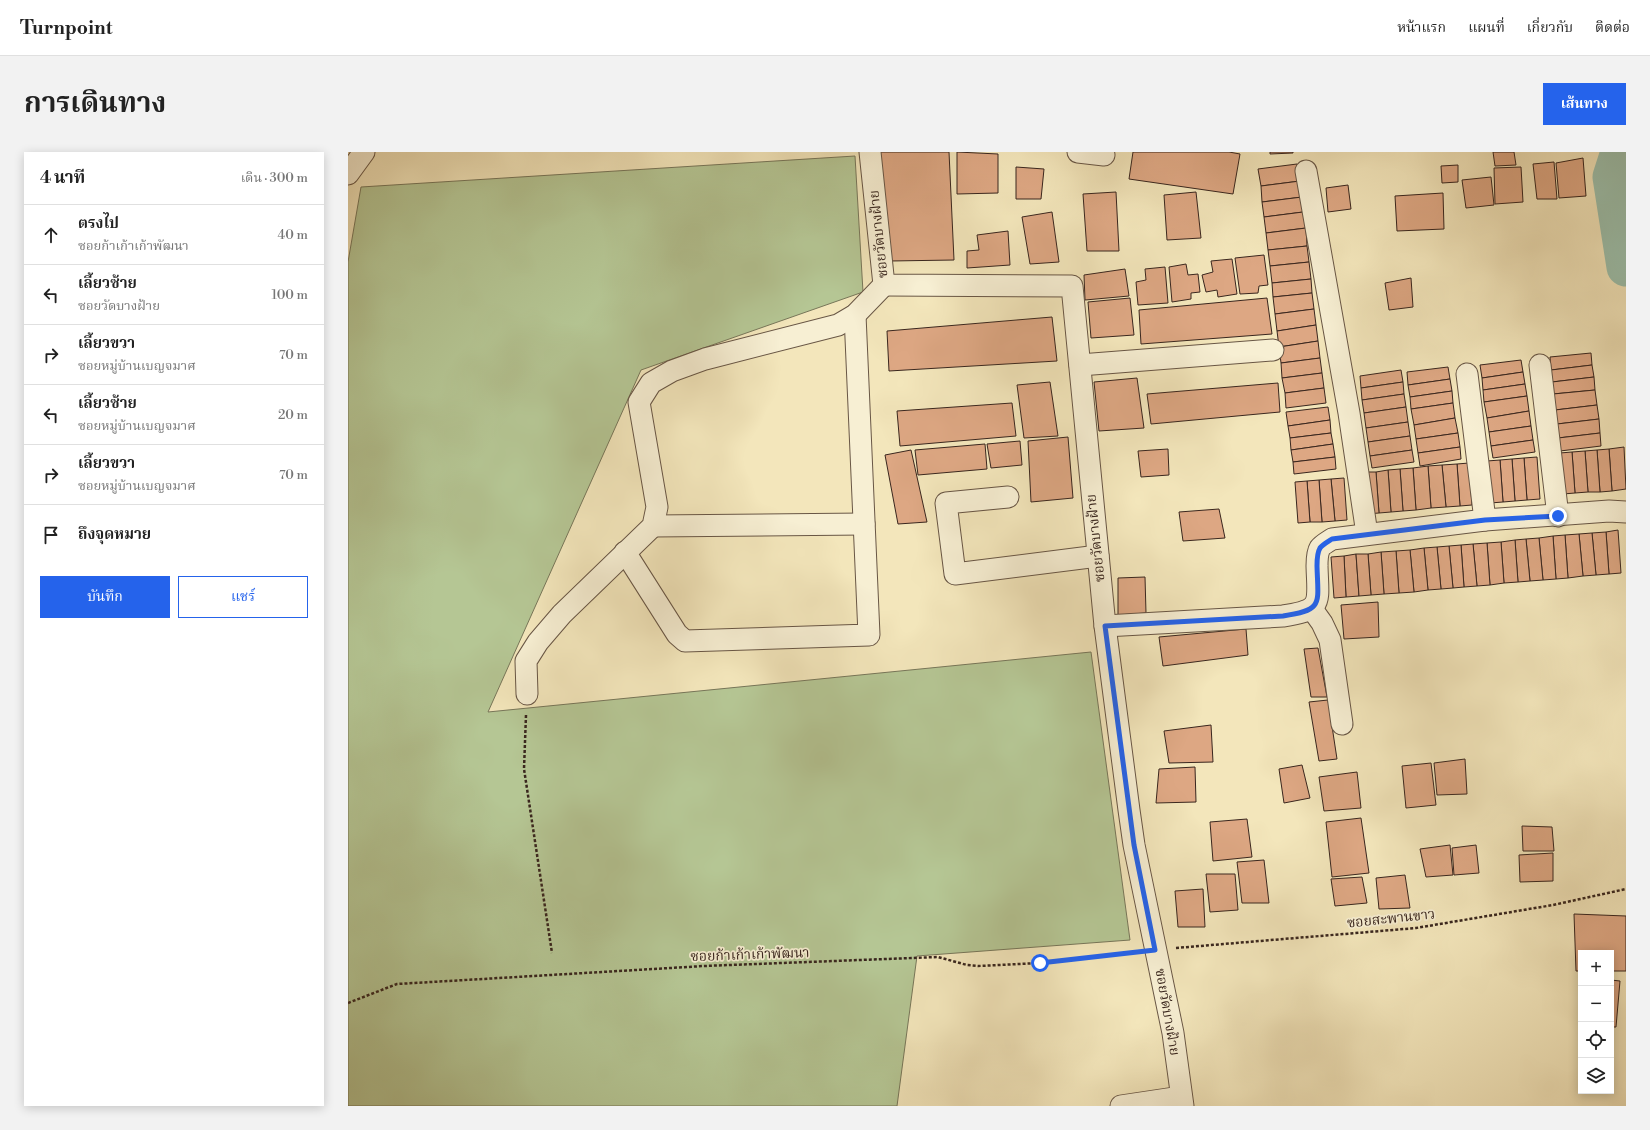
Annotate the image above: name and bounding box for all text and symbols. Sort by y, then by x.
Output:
text: Turnpoint [20,16,113,40]
text: หน้าแรก [1397,19,1446,37]
text: แผนที่ [1468,19,1505,37]
text: เกี่ยวกับ [1527,19,1573,37]
text: ติดต่อ [1595,19,1630,37]
button: เส้นทาง [1543,83,1626,125]
text: การเดินทาง [24,86,166,121]
text: 4 นาที [40,167,85,189]
text: เดิน · 300 m [241,170,308,186]
street label: ซอยวัดบางฝ้าย [865,189,893,279]
text: ตรงไป [78,214,119,233]
icon: ahead [40,224,62,246]
text: 40 m [278,227,308,243]
text: ซอยก้าเก้าเก้าพัฒนา [78,238,189,254]
text: เลี้ยวซ้าย [78,274,137,293]
icon: left [40,284,62,306]
text: 100 m [272,287,308,303]
text: ซอยวัดบางฝ้าย [78,298,160,314]
text: เลี้ยวขวา [78,334,135,353]
icon: right [40,344,62,366]
text: 70 m [279,347,308,363]
text: ซอยหมู่บ้านเบญจมาศ [78,358,196,374]
text: เลี้ยวซ้าย [78,394,137,413]
icon: left [40,404,62,426]
text: 20 m [278,407,308,423]
text: ซอยหมู่บ้านเบญจมาศ [78,418,196,434]
text: เลี้ยวขวา [78,454,135,473]
icon: right [40,464,62,486]
text: 70 m [279,467,308,483]
text: ซอยหมู่บ้านเบญจมาศ [78,478,196,494]
street label: ซอยวัดบางฝ้าย [1082,493,1110,583]
route end [1549,507,1567,525]
icon: arrive [40,524,62,546]
text: ถึงจุดหมาย [78,525,151,544]
button: บันทึก [40,576,170,618]
button: แชร์ [178,576,308,618]
street label: ซอยสะพานขาว [1346,905,1436,933]
street label: ซอยก้าเก้าเก้าพัฒนา [690,944,810,966]
map controls [1578,950,1614,1094]
button: + [1578,950,1614,986]
route start [1031,954,1049,972]
street label: ซอยวัดบางฝ้าย [1150,967,1184,1057]
button: − [1578,986,1614,1022]
button: locate [1578,1022,1614,1058]
button: layers [1578,1058,1614,1094]

